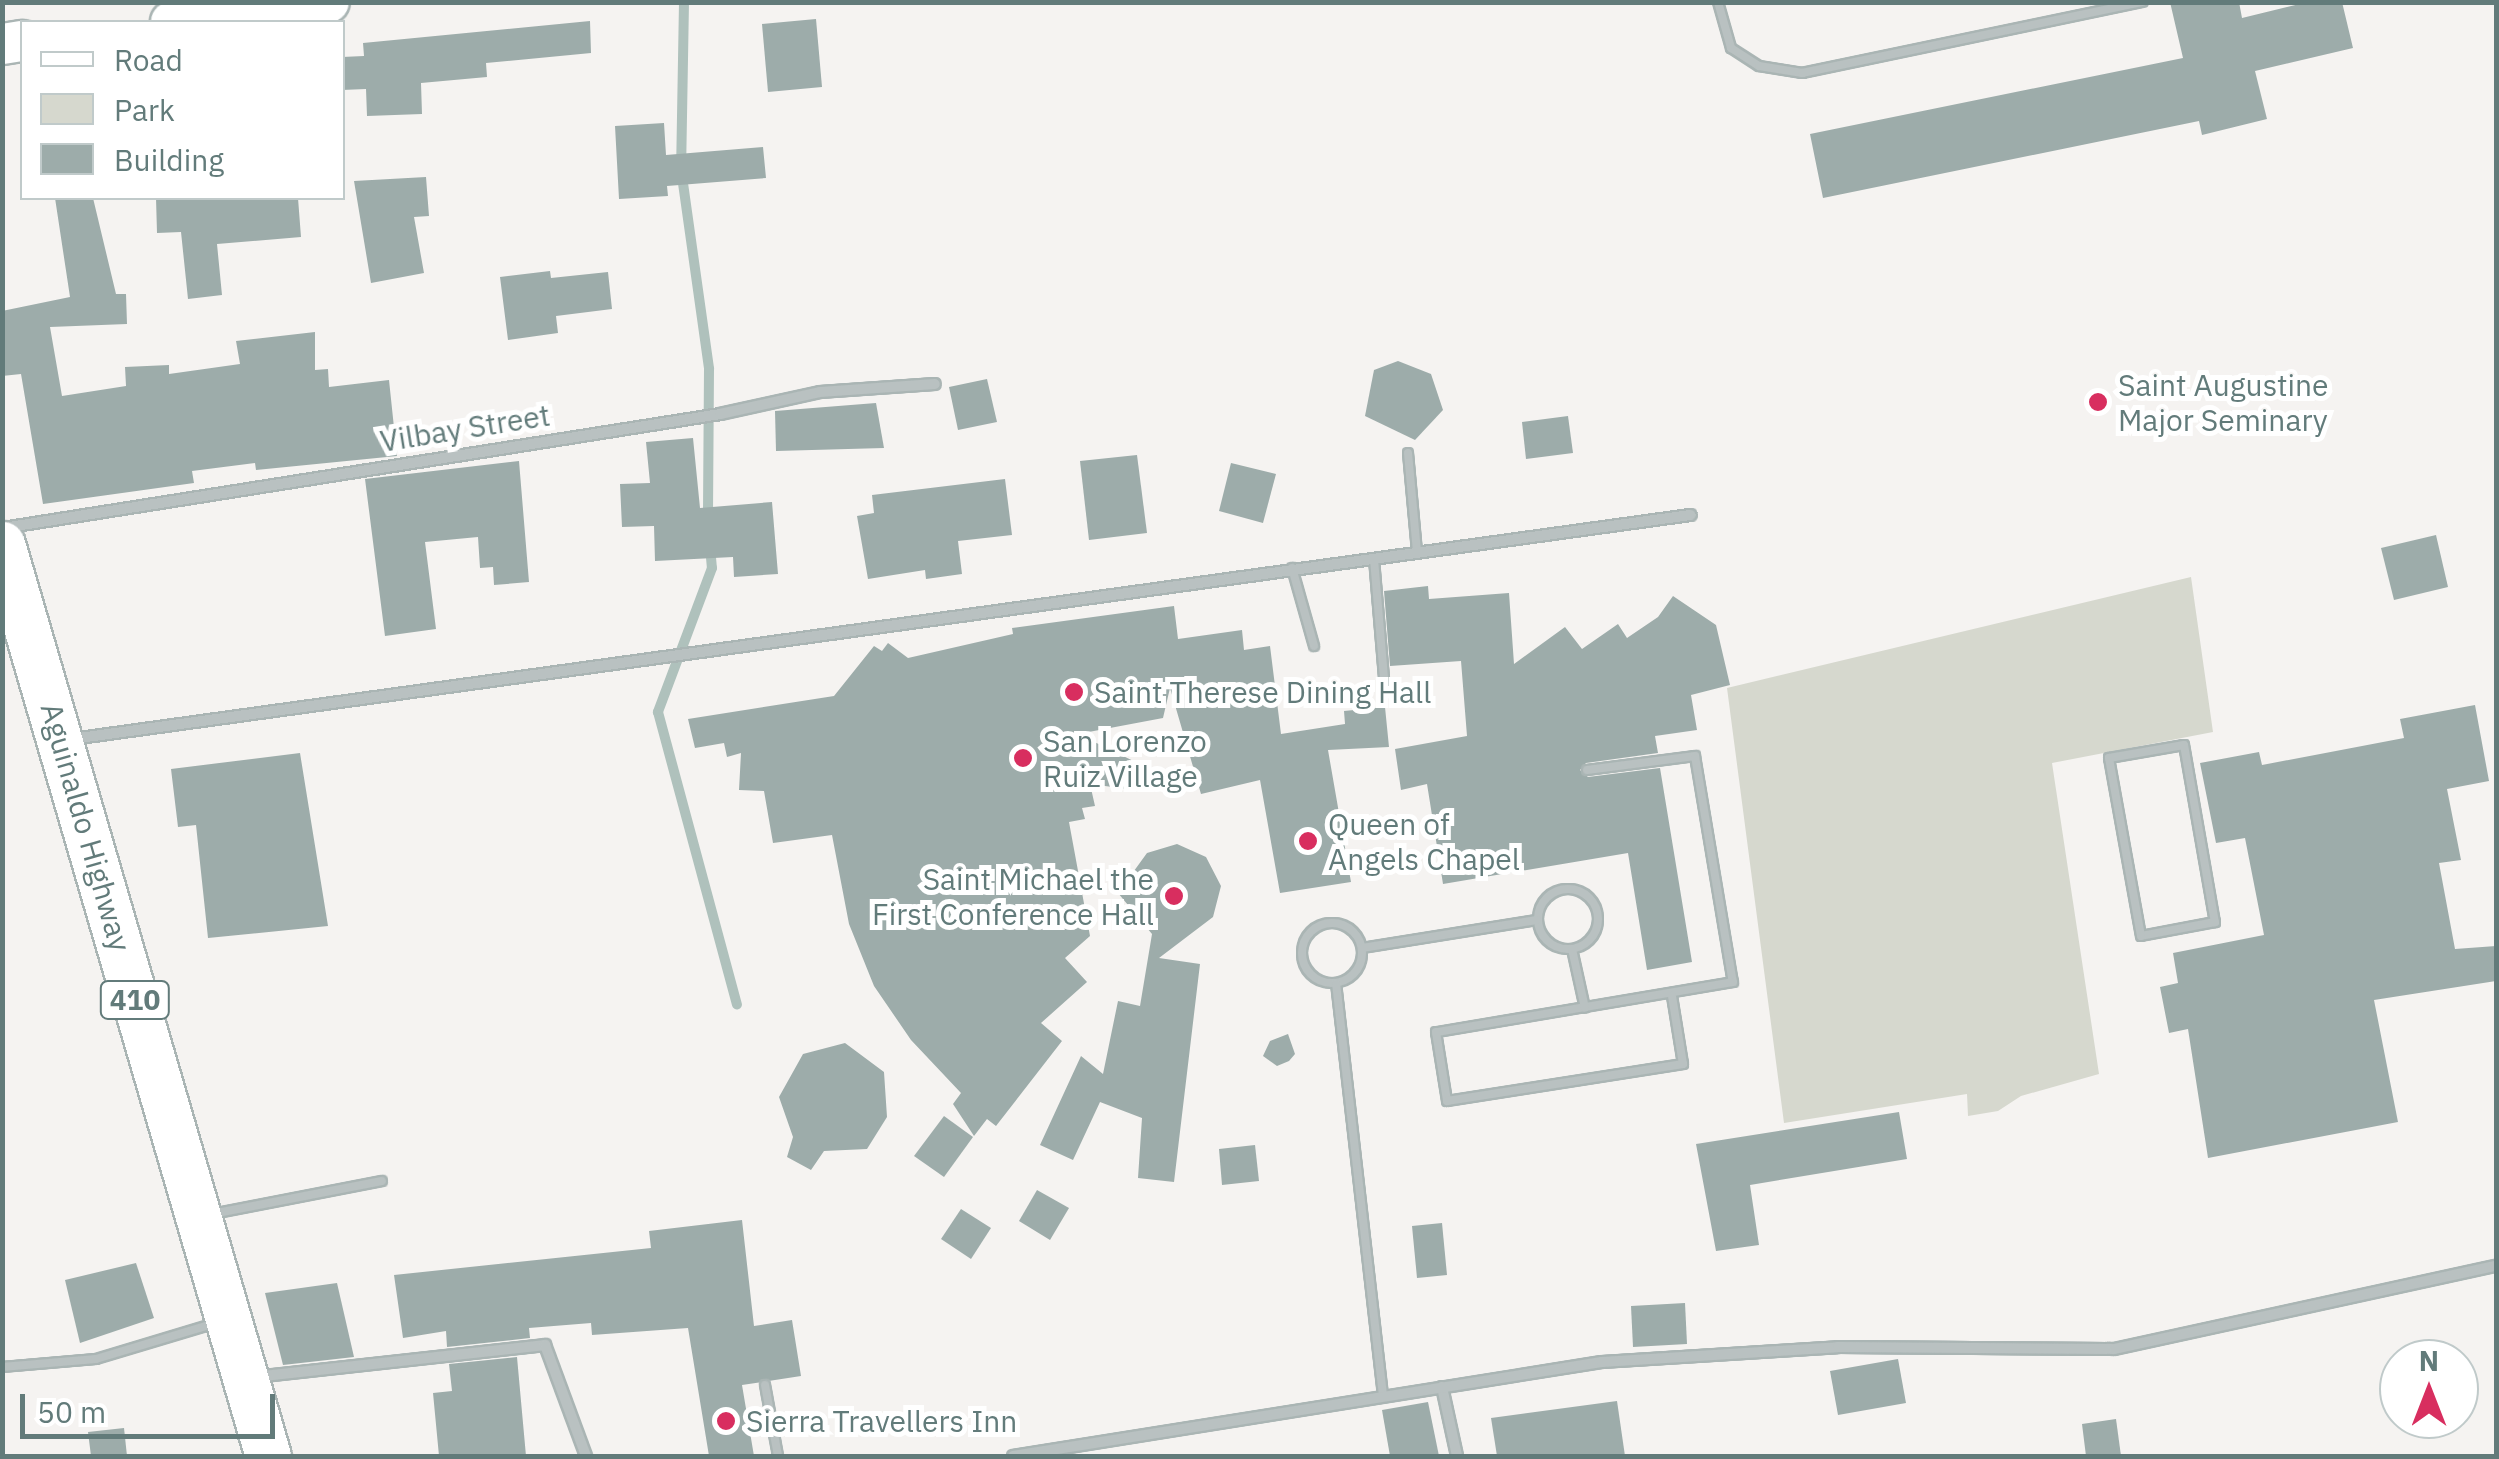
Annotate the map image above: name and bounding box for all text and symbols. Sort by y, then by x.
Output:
legend [20,20,345,200]
text: Road [114,40,183,79]
text: Park [114,90,175,129]
text: Building [114,140,224,179]
place label: Saint Augustine Major Seminary [2118,367,2329,438]
marker: Saint Augustine Major Seminary [2087,391,2109,413]
street label: Vilbay Street [377,397,553,459]
place label: Saint Therese Dining Hall [1094,674,1431,710]
marker: Saint Therese Dining Hall [1063,681,1085,703]
street label: Aguinaldo Highway [33,698,139,956]
place label: San Lorenzo Ruiz Village [1043,723,1207,794]
marker: San Lorenzo Ruiz Village [1012,747,1034,769]
place label: Queen of Angels Chapel [1328,806,1520,876]
marker: Queen of Angels Chapel [1297,830,1319,852]
place label: Saint Michael the First Conference Hall [872,861,1154,932]
marker: Saint Michael the First Conference Hall [1163,885,1185,907]
road number: 410 [98,977,172,1023]
north arrow [2379,1339,2479,1439]
text: N [2419,1342,2439,1379]
scale bar [25,1374,280,1436]
text: 50 m [37,1392,106,1431]
place label: Sierra Travellers Inn [746,1403,1017,1439]
marker: Sierra Travellers Inn [715,1410,737,1432]

